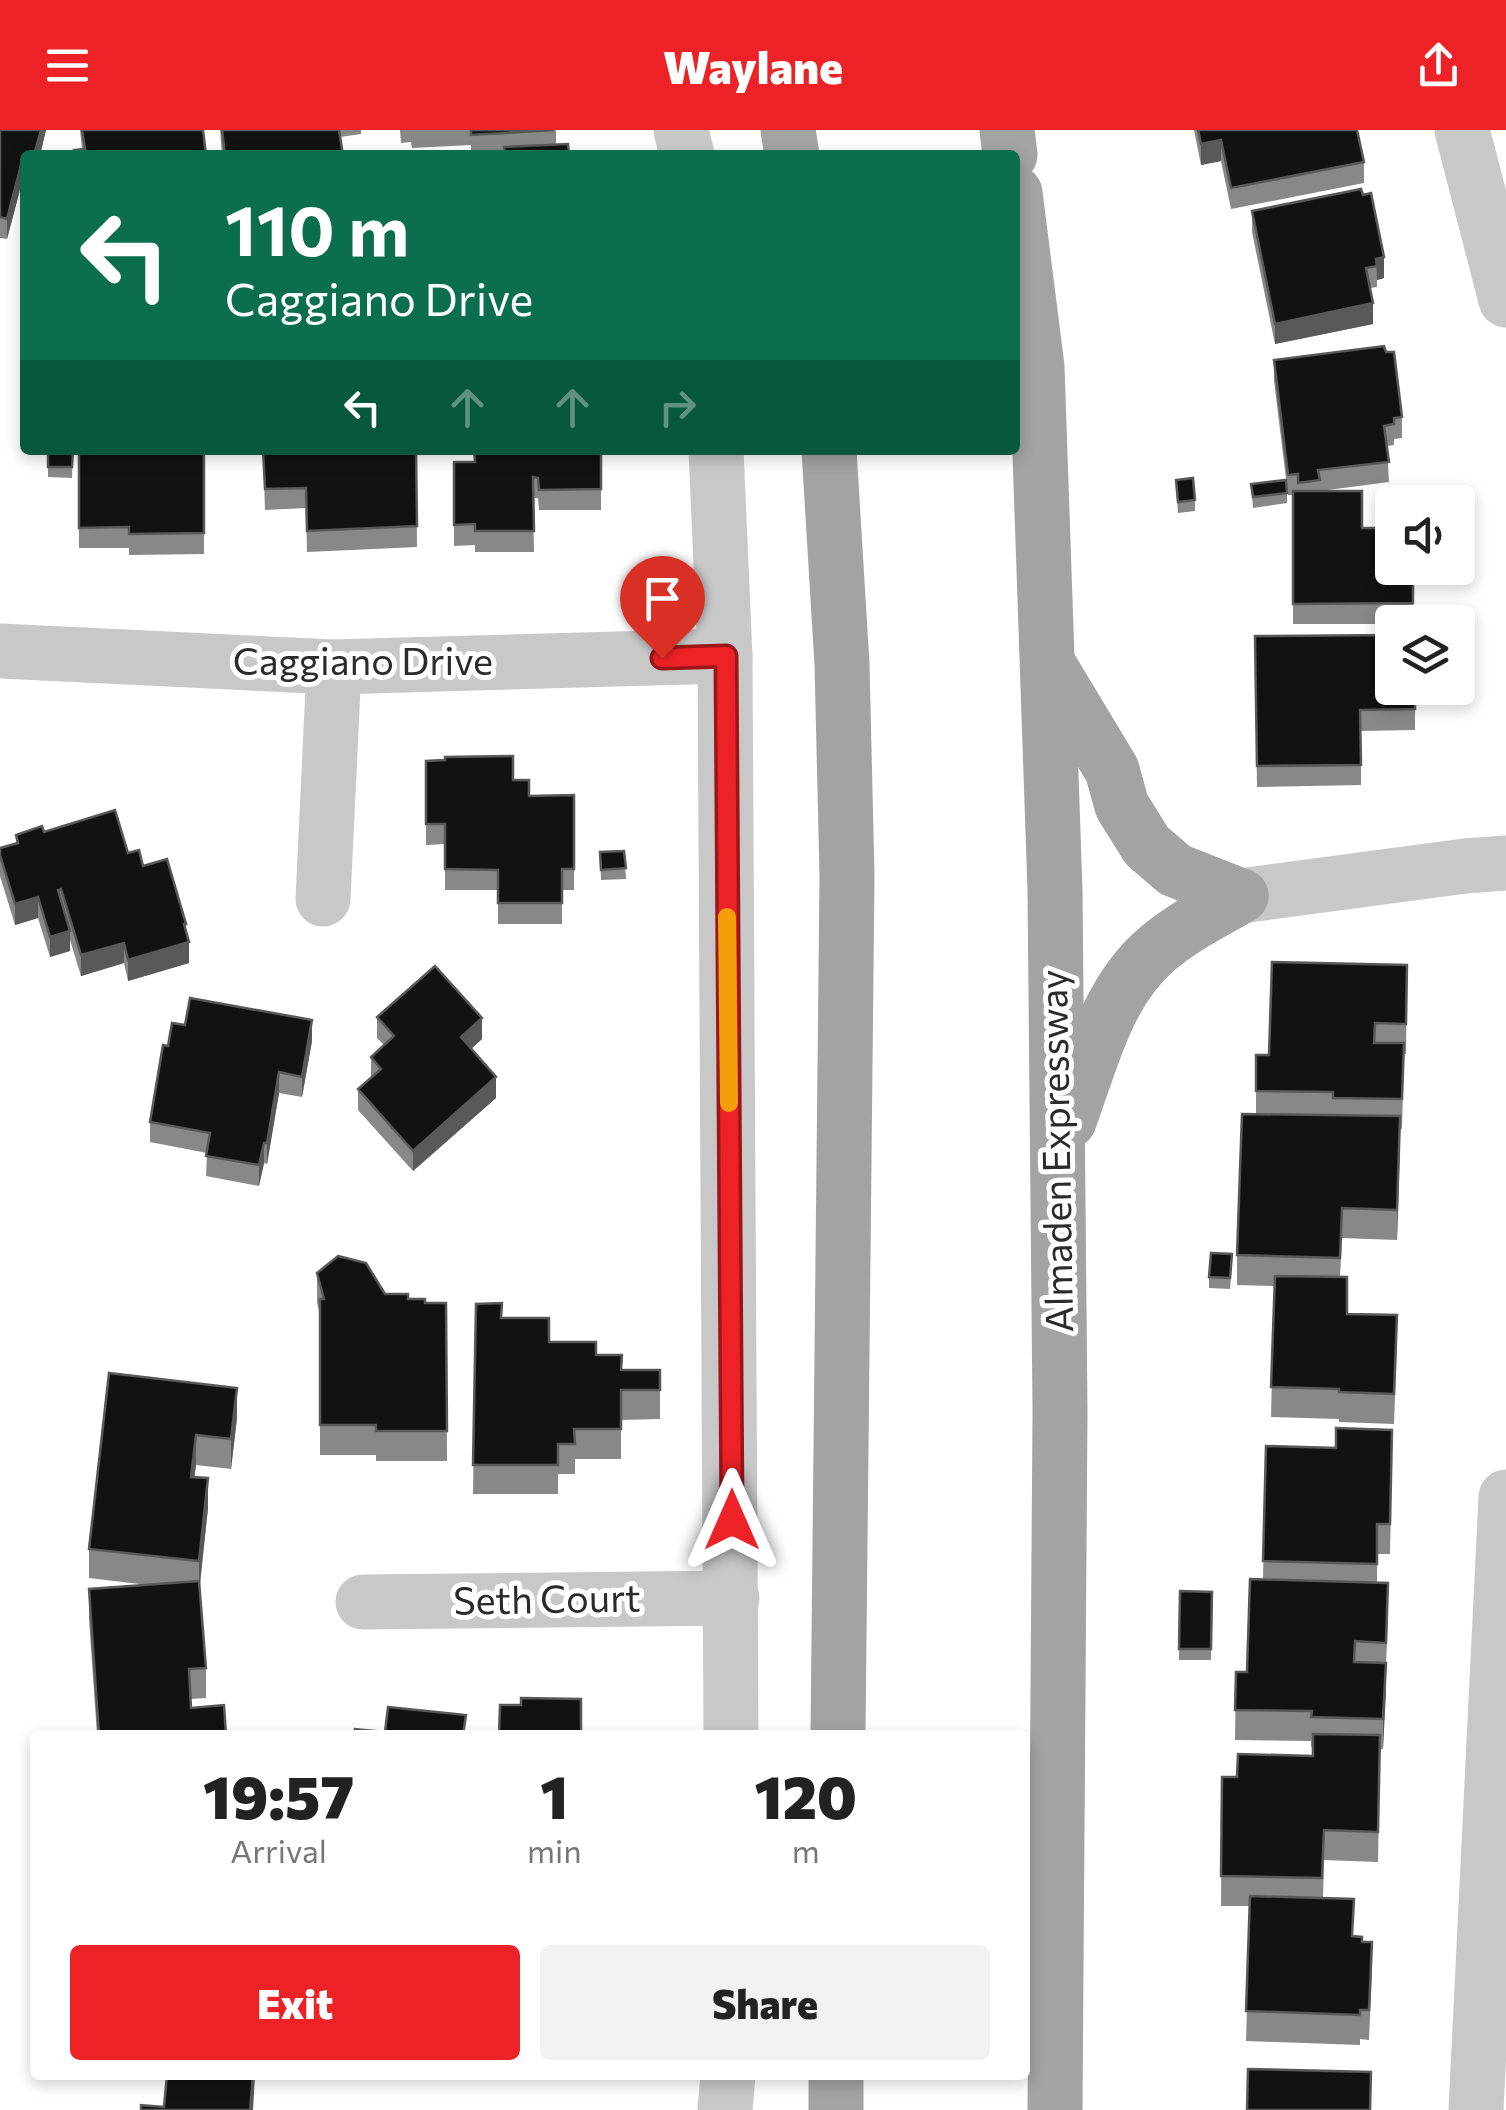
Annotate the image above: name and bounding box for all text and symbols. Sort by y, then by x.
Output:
icon: menu [40,38,95,93]
text: Waylane [663,38,843,93]
icon: share [1411,38,1466,93]
text: 110 m [225,185,409,270]
icon: left [60,190,190,320]
text: Caggiano Drive [225,270,533,325]
icon: left [335,380,390,435]
icon: ahead [440,380,495,435]
icon: ahead [545,380,600,435]
icon: right [650,380,705,435]
map controls [1375,485,1475,705]
button: sound [1375,485,1475,585]
pin [620,556,705,659]
icon: arrive [635,571,690,626]
button: layers [1375,605,1475,705]
street label: Caggiano Drive [233,636,493,683]
street label: Almaden Expressway [1028,969,1081,1333]
position arrow [680,1468,784,1572]
street label: Seth Court [453,1572,641,1623]
text: 19:57 [203,1758,354,1831]
text: 1 [540,1758,568,1831]
text: 120 [755,1758,857,1831]
text: Arrival [230,1830,327,1870]
text: min [527,1830,582,1870]
text: m [792,1830,820,1870]
button: Exit [70,1945,520,2060]
button: Share [540,1945,990,2060]

